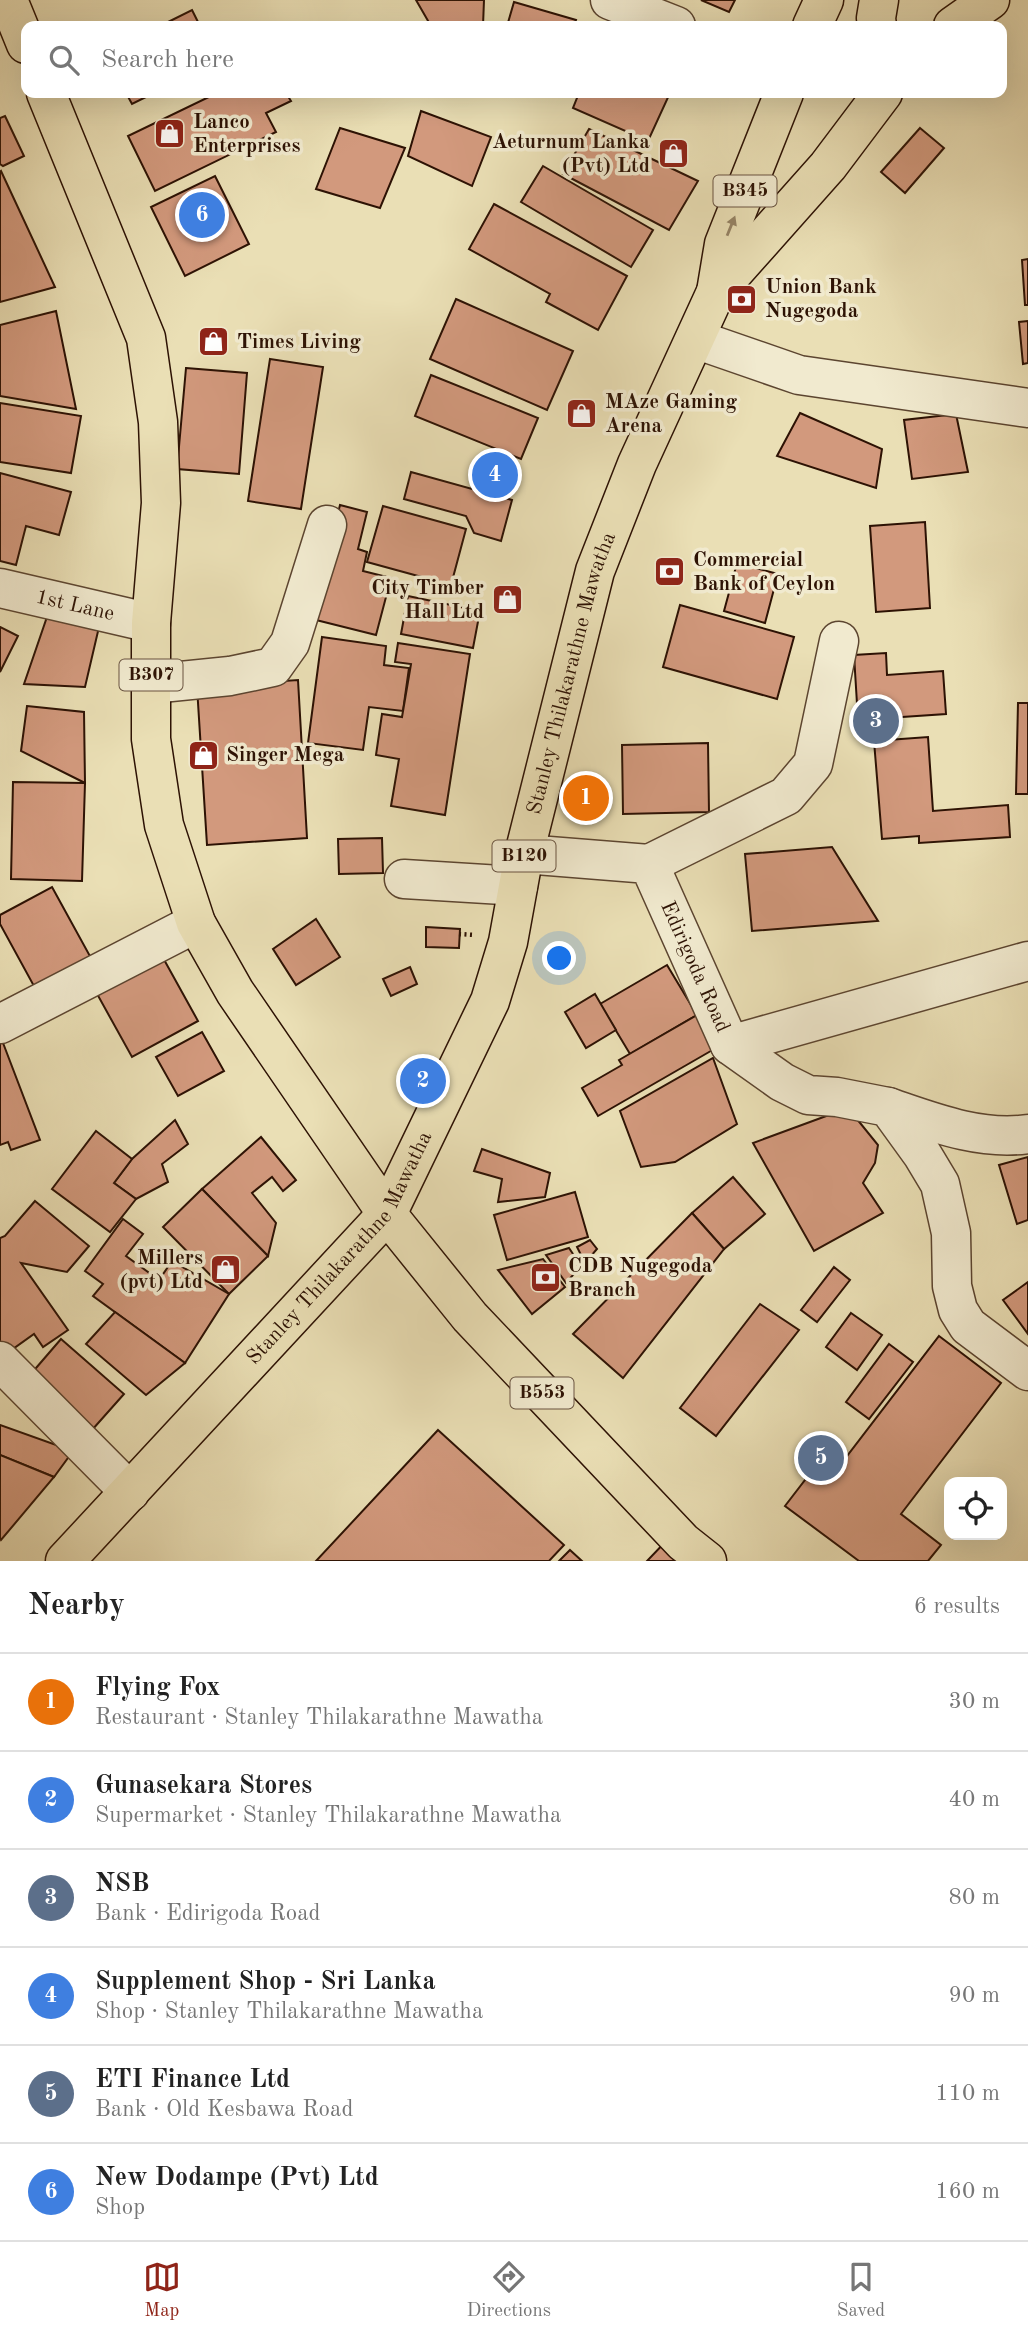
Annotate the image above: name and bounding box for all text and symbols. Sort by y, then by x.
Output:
search box [21,21,1007,98]
icon: search [45,41,83,79]
text: Search here [101,47,234,73]
place label: Lanco Enterprises [193,112,301,157]
shop icon: Lanco Enterprises [153,117,187,151]
place label: Aeturnum Lanka (Pvt) Ltd [492,132,650,177]
shop icon: Aeturnum Lanka (Pvt) Ltd [656,137,690,171]
road number: B345 [714,176,776,206]
pin: 6 [179,189,225,241]
one-way arrow [726,216,737,237]
place label: Union Bank Nugegoda [765,277,877,322]
bank icon: Union Bank Nugegoda [725,282,759,316]
shop icon: Times Living [197,325,231,359]
place label: Times Living [237,332,361,353]
place label: MAze Gaming Arena [605,392,737,437]
shop icon: MAze Gaming Arena [565,397,599,431]
pin: 4 [472,449,518,501]
street label: Stanley Thilakarathne Mawatha [524,529,620,817]
place label: Commercial Bank of Ceylon [693,550,835,595]
bank icon: Commercial Bank of Ceylon [653,555,687,589]
place label: City Timber Hall Ltd [371,578,484,623]
shop icon: City Timber Hall Ltd [490,583,524,617]
street label: 1st Lane [34,586,116,625]
road number: B307 [120,660,182,690]
pin: 3 [853,695,899,747]
shop icon: Singer Mega [186,738,220,772]
place label: Singer Mega [226,745,345,766]
pin: 1 [563,772,609,824]
road number: B120 [492,841,556,872]
street label: Edirigoda Road [657,898,733,1036]
your location [542,941,576,975]
pin: 2 [400,1055,446,1107]
street label: Stanley Thilakarathne Mawatha [243,1128,436,1369]
place label: Millers (pvt) Ltd [120,1248,203,1293]
shop icon: Millers (pvt) Ltd [209,1253,243,1287]
place label: CDB Nugegoda Branch [568,1256,713,1301]
bank icon: CDB Nugegoda Branch [528,1261,562,1295]
road number: B553 [510,1378,574,1408]
pin: 5 [798,1432,844,1484]
map controls [944,1477,1007,1540]
button: locate [944,1477,1007,1540]
text: Nearby [28,1591,125,1621]
text: 6 results [914,1595,1000,1618]
text: Flying Fox [95,1675,220,1701]
text: 1 [44,1690,58,1713]
text: 30 m [949,1690,1000,1713]
text: Restaurant · Stanley Thilakarathne Mawatha [95,1706,543,1729]
text: Gunasekara Stores [95,1773,312,1799]
text: 2 [44,1788,58,1811]
text: 40 m [949,1788,1000,1811]
text: Supermarket · Stanley Thilakarathne Mawatha [95,1804,561,1827]
text: NSB [95,1871,149,1897]
text: 3 [44,1886,58,1909]
text: 80 m [949,1886,1000,1909]
text: Bank · Edirigoda Road [95,1902,321,1925]
text: Supplement Shop - Sri Lanka [95,1969,436,1995]
text: 4 [44,1984,58,2007]
text: 90 m [949,1984,1000,2007]
text: Shop · Stanley Thilakarathne Mawatha [95,2000,483,2023]
text: ETI Finance Ltd [95,2067,290,2093]
text: 5 [44,2082,58,2105]
text: 110 m [935,2082,1000,2105]
text: Bank · Old Kesbawa Road [95,2098,353,2121]
text: New Dodampe (Pvt) Ltd [95,2165,379,2191]
text: 6 [44,2180,58,2203]
text: 160 m [935,2180,1000,2203]
text: Shop [95,2196,145,2219]
tab: Map [143,2258,181,2323]
tab: Directions [467,2258,551,2323]
tab: Saved [837,2258,885,2323]

